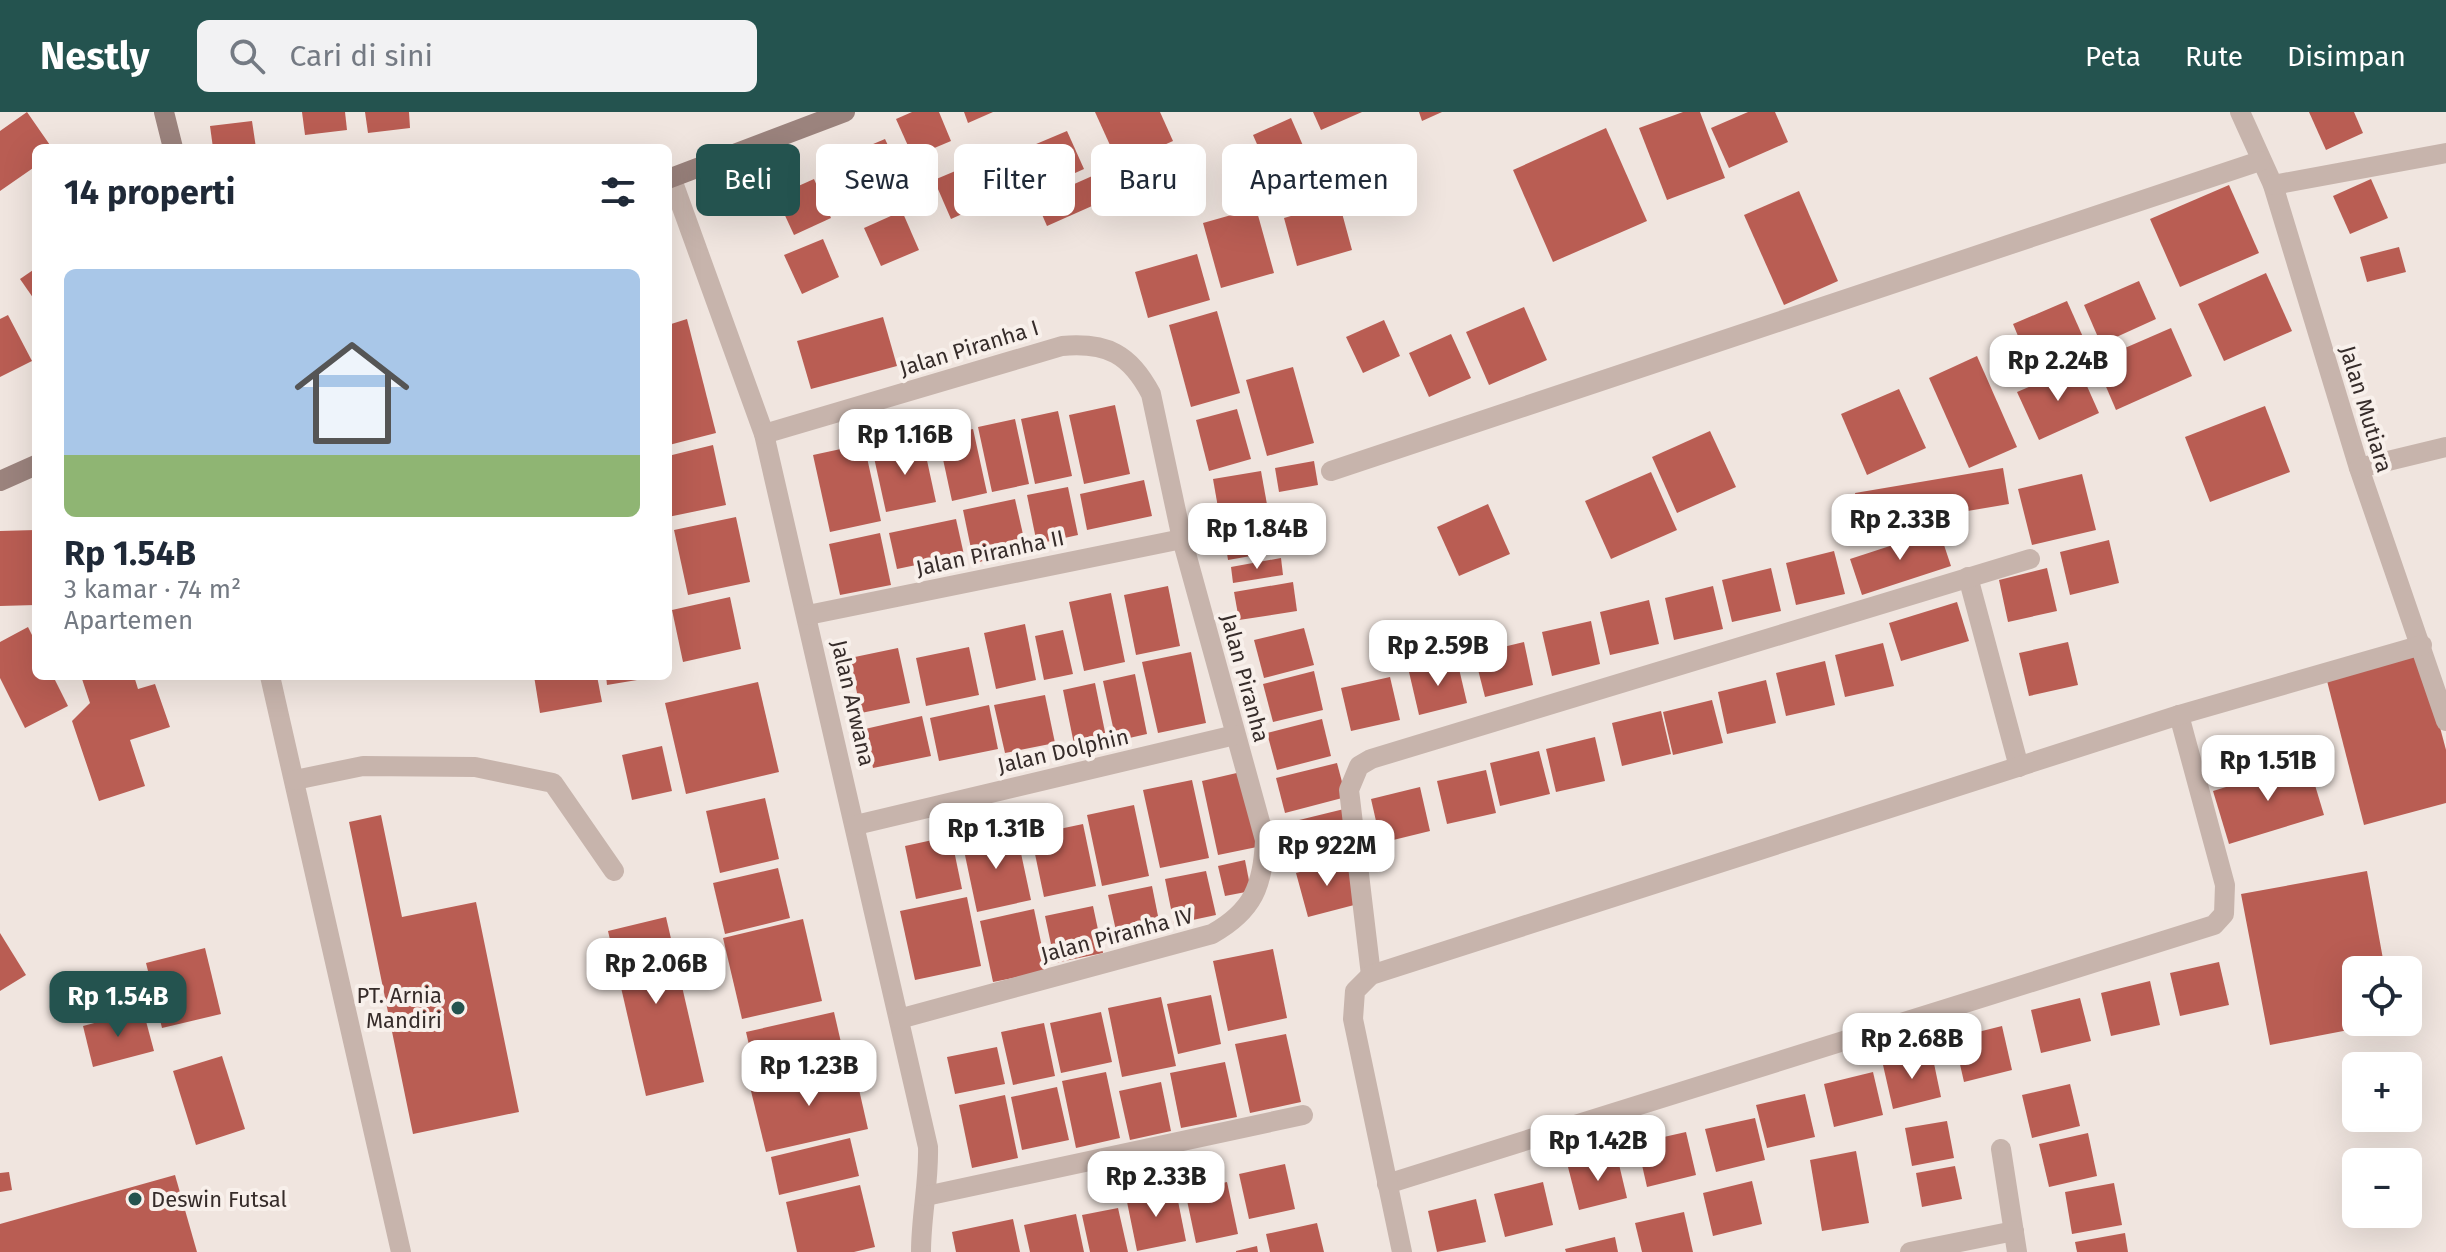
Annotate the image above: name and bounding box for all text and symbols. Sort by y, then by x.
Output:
search box [197,20,757,92]
text: Nestly [40,33,149,79]
icon: search [225,34,269,78]
text: Cari di sini [289,38,433,74]
text: Peta [2085,40,2141,73]
text: Rute [2185,40,2243,73]
text: Disimpan [2287,40,2406,73]
chip: Beli [696,144,800,216]
chip: Sewa [816,144,938,216]
chip: Filter [954,144,1075,216]
chip: Baru [1091,144,1206,216]
chip: Apartemen [1222,144,1417,216]
icon: filters [596,170,640,214]
text: 14 properti [64,172,235,213]
street label: Jalan Piranha I [896,314,1042,382]
icon: home [280,321,424,465]
pin: Rp 2.24B [1975,335,2141,403]
street label: Jalan Mutiara [2334,342,2398,476]
text: Rp 2.24B [2008,345,2108,376]
pin: Rp 1.16B [822,409,988,477]
text: Rp 1.16B [857,419,953,450]
pin: Rp 2.33B [1817,494,1983,562]
pin: Rp 1.84B [1174,503,1340,571]
text: Rp 2.33B [1850,504,1950,535]
text: Rp 1.84B [1206,513,1308,544]
street label: Jalan Piranha II [913,524,1067,582]
text: Rp 1.54B [64,533,196,574]
text: 3 kamar · 74 m² [64,574,241,605]
text: Apartemen [64,605,193,636]
street label: Jalan Piranha [1215,611,1275,745]
pin: Rp 2.59B [1355,620,1521,688]
text: Rp 2.59B [1387,630,1489,661]
street label: Jalan Arwana [825,637,881,769]
street label: Jalan Dolphin [995,723,1131,779]
pin: Rp 1.51B [2185,735,2351,803]
text: Rp 1.51B [2220,745,2316,776]
pin: Rp 1.31B [913,803,1079,871]
text: Rp 1.31B [947,813,1045,844]
pin: Rp 922M [1253,820,1401,888]
text: Rp 922M [1277,830,1377,861]
street label: Jalan Piranha IV [1038,902,1197,968]
pin: Rp 2.06B [573,938,739,1006]
text: Rp 2.06B [605,948,707,979]
map controls [2342,956,2422,1228]
button: locate [2342,956,2422,1036]
pin: Rp 1.54B [35,971,201,1039]
text: Rp 1.54B [68,981,168,1012]
place label: PT. Arnia Mandiri [356,982,442,1034]
marker: PT. Arnia Mandiri [449,999,467,1017]
pin: Rp 2.68B [1829,1013,1995,1081]
text: Rp 2.68B [1861,1023,1963,1054]
pin: Rp 1.23B [726,1040,892,1108]
text: Rp 1.23B [760,1050,858,1081]
button: + [2342,1052,2422,1132]
pin: Rp 1.42B [1515,1115,1681,1183]
text: Rp 1.42B [1548,1125,1648,1156]
button: − [2342,1148,2422,1228]
pin: Rp 2.33B [1073,1151,1239,1219]
text: Rp 2.33B [1106,1161,1206,1192]
place label: Deswin Futsal [151,1186,287,1213]
marker: Deswin Futsal [126,1190,144,1208]

